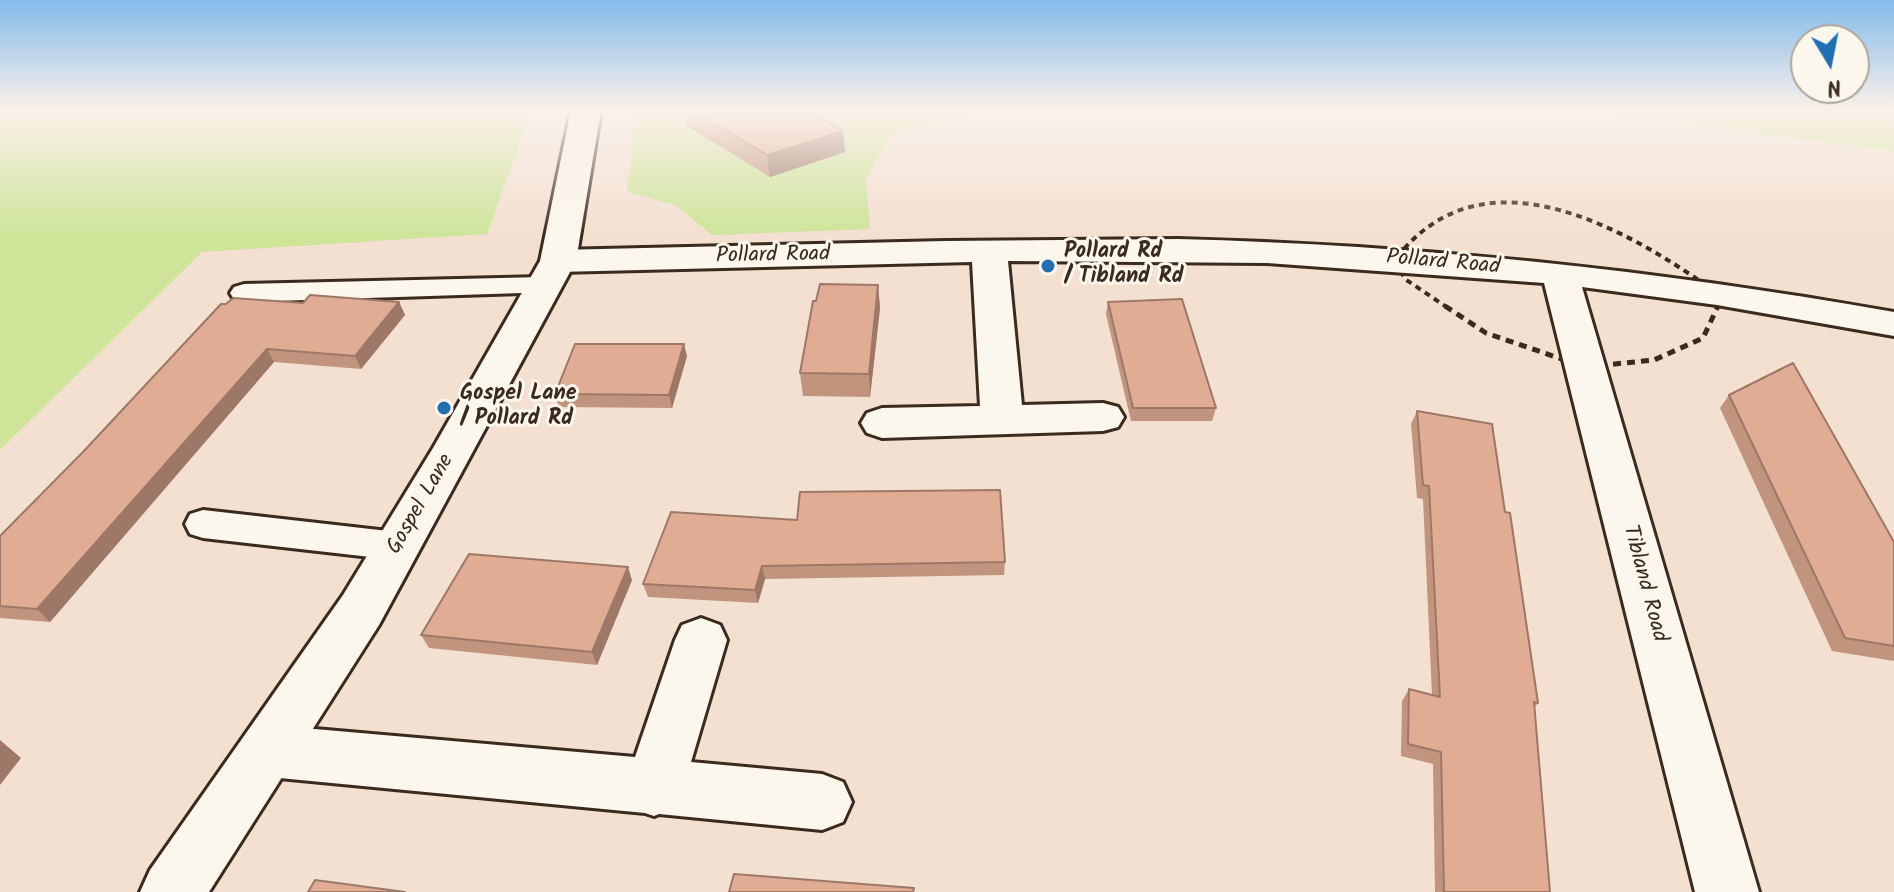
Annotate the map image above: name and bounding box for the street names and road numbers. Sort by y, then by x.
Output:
street label: Pollard Road [716,243,830,271]
street label: Pollard Road [1385,246,1501,282]
street label: Gospel Lane [383,450,461,560]
street label: Tibland Road [1615,523,1671,645]

